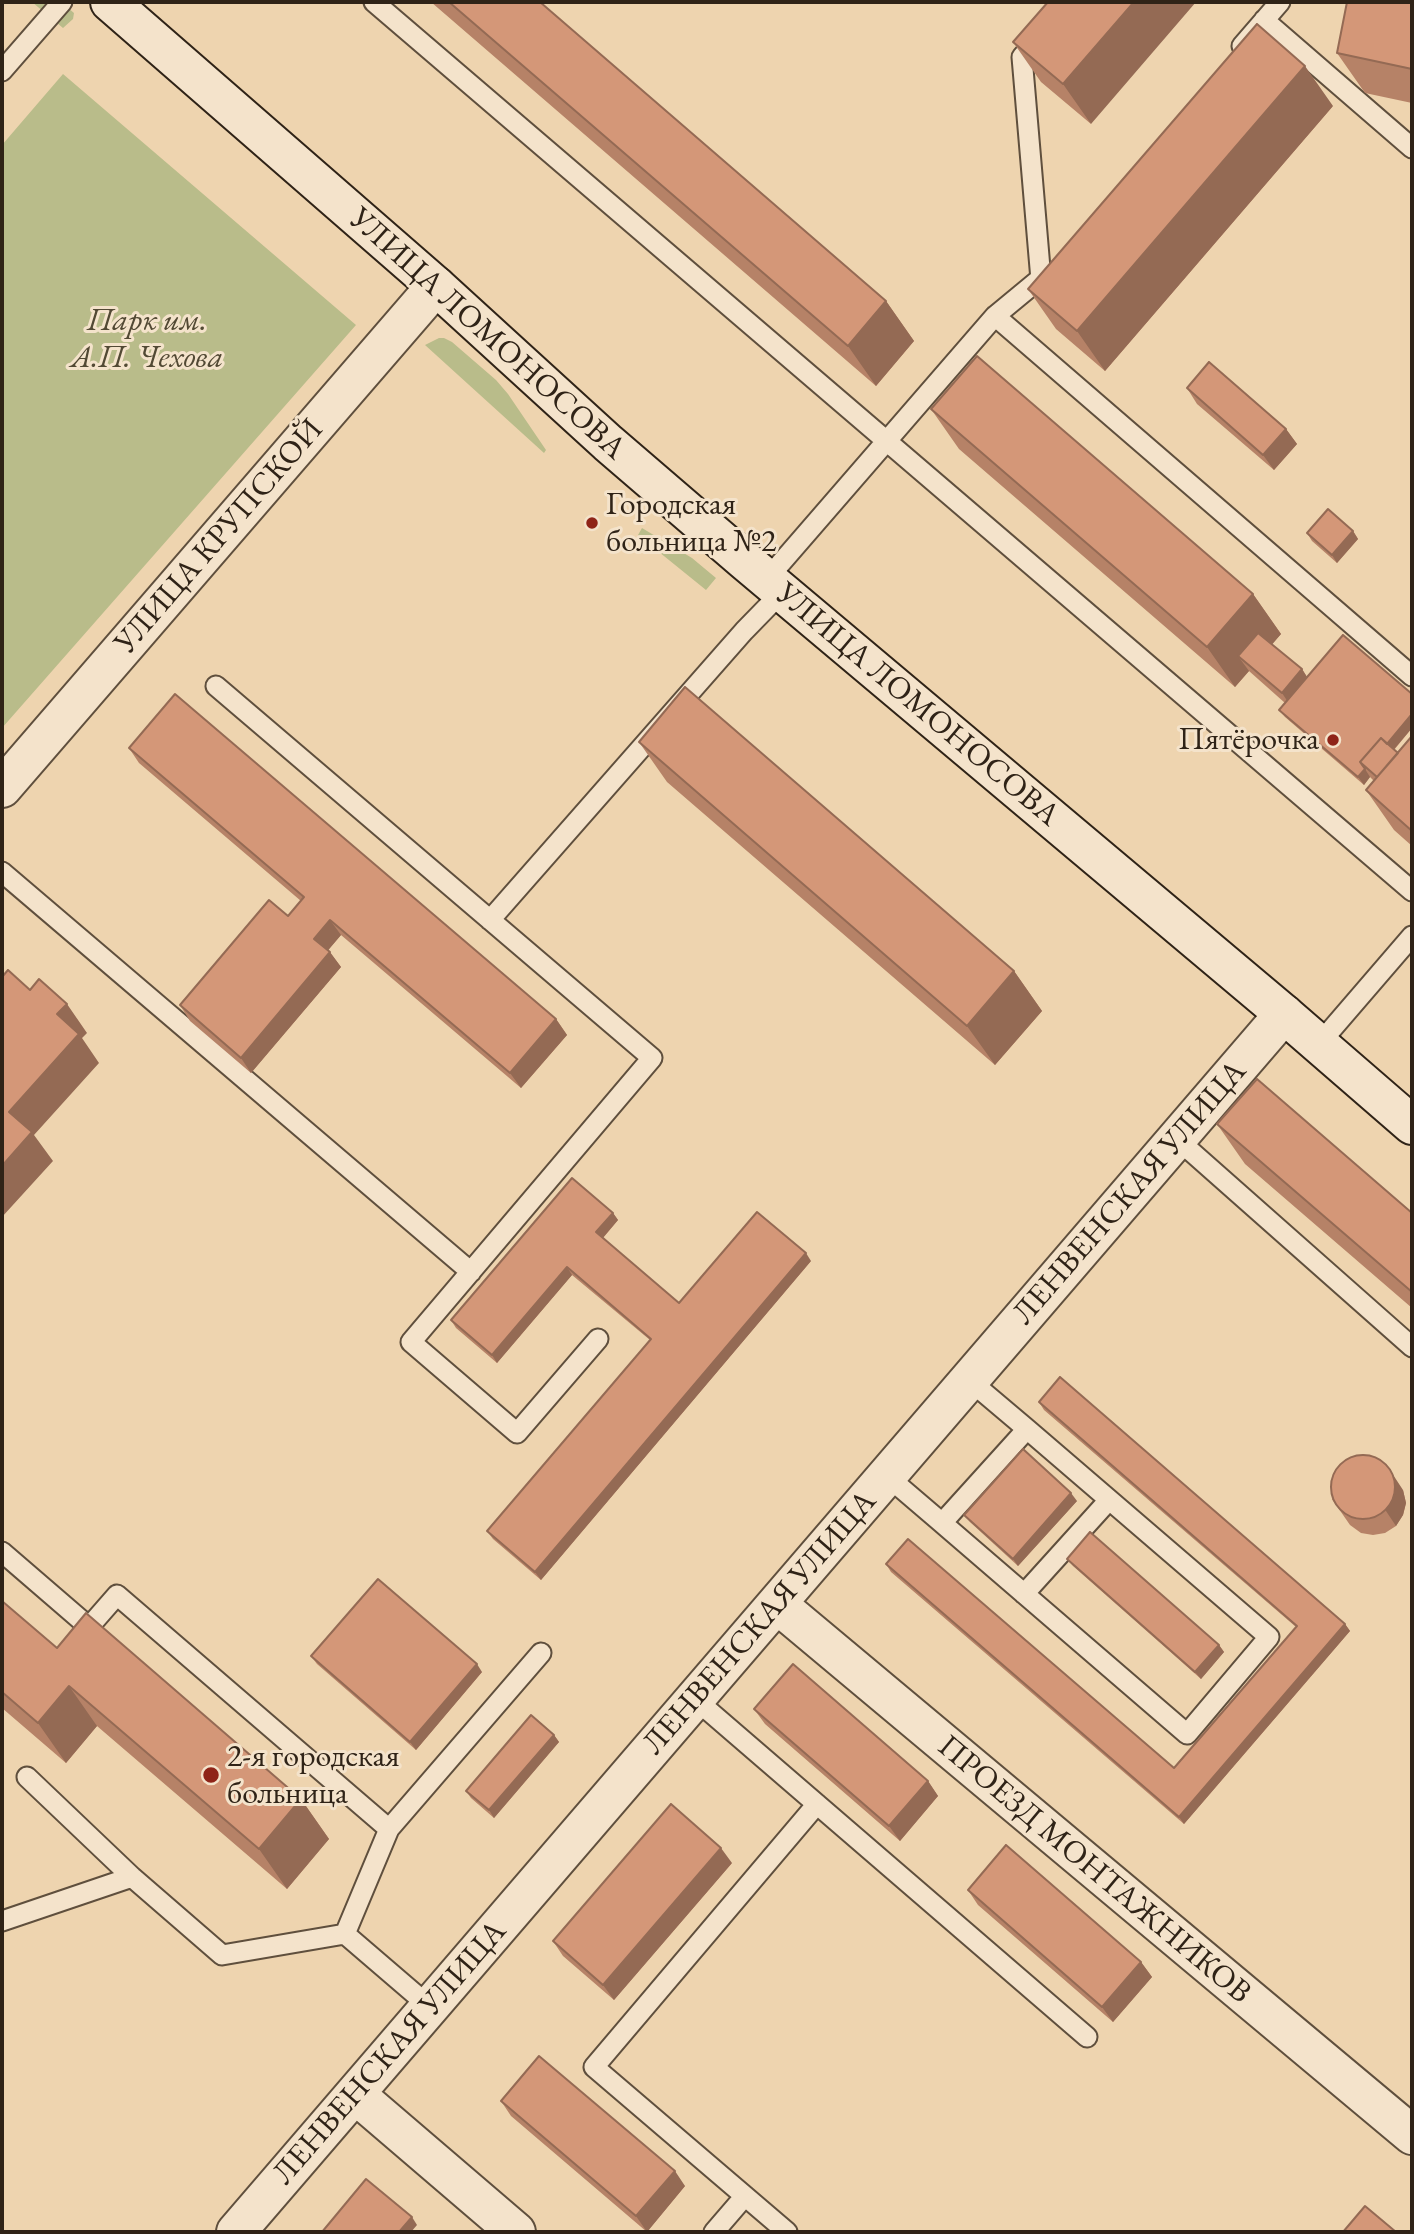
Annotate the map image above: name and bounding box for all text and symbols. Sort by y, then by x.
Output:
street label: УЛИЦА ЛОМОНОСОВА [341,200,633,468]
park label: Парк им. А.П. Чехова [70,302,224,377]
street label: УЛИЦА КРУПСКОЙ [107,412,331,662]
place label: Городская больница №2 [606,486,776,561]
marker: Городская больница №2 [584,515,600,531]
street label: УЛИЦА ЛОМОНОСОВА [767,575,1067,835]
place label: Пятёрочка [1178,721,1319,759]
marker: Пятёрочка [1325,732,1341,748]
street label: ЛЕНВЕНСКАЯ УЛИЦА [1005,1053,1255,1333]
street label: ЛЕНВЕНСКАЯ УЛИЦА [635,1483,885,1763]
street label: ПРОЕЗД МОНТАЖНИКОВ [929,1728,1259,2012]
place label: 2-я городская больница [227,1738,400,1813]
marker: 2-я городская больница [201,1765,221,1785]
street label: ЛЕНВЕНСКАЯ УЛИЦА [265,1913,515,2193]

